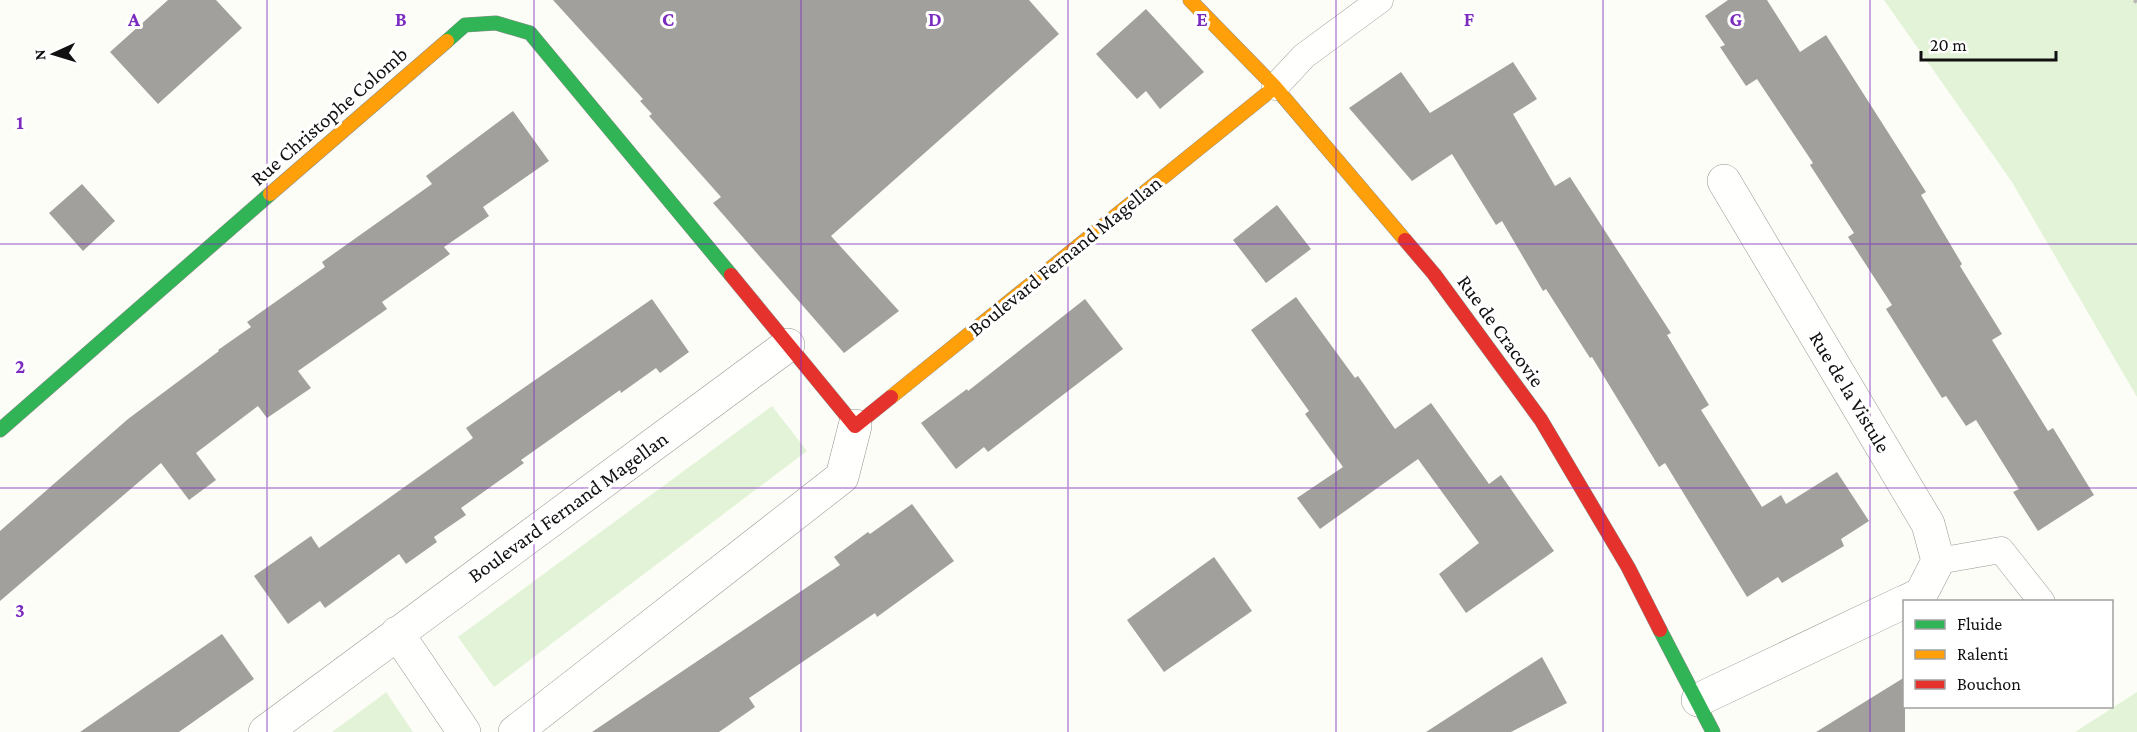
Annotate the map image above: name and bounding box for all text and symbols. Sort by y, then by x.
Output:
text: A [127,8,141,30]
text: B [395,8,407,30]
text: C [662,8,674,30]
text: D [928,8,942,30]
text: E [1196,8,1208,30]
text: F [1464,8,1475,30]
text: G [1730,8,1743,30]
north arrow [24,24,84,84]
scale bar [1921,24,2056,62]
text: 20 m [1930,35,1967,55]
street label: Rue Christophe Colomb [246,41,412,191]
text: N [31,49,48,61]
text: 1 [16,111,24,133]
street label: Boulevard Fernand Magellan [964,171,1166,341]
street label: Rue de Cracovie [1452,270,1550,392]
street label: Rue de la Vistule [1804,327,1896,457]
text: 2 [15,355,25,377]
street label: Boulevard Fernand Magellan [463,426,673,588]
text: 3 [15,599,25,621]
legend [1903,600,2113,708]
text: Fluide [1957,614,2002,634]
text: Ralenti [1957,644,2008,664]
text: Bouchon [1957,674,2021,694]

